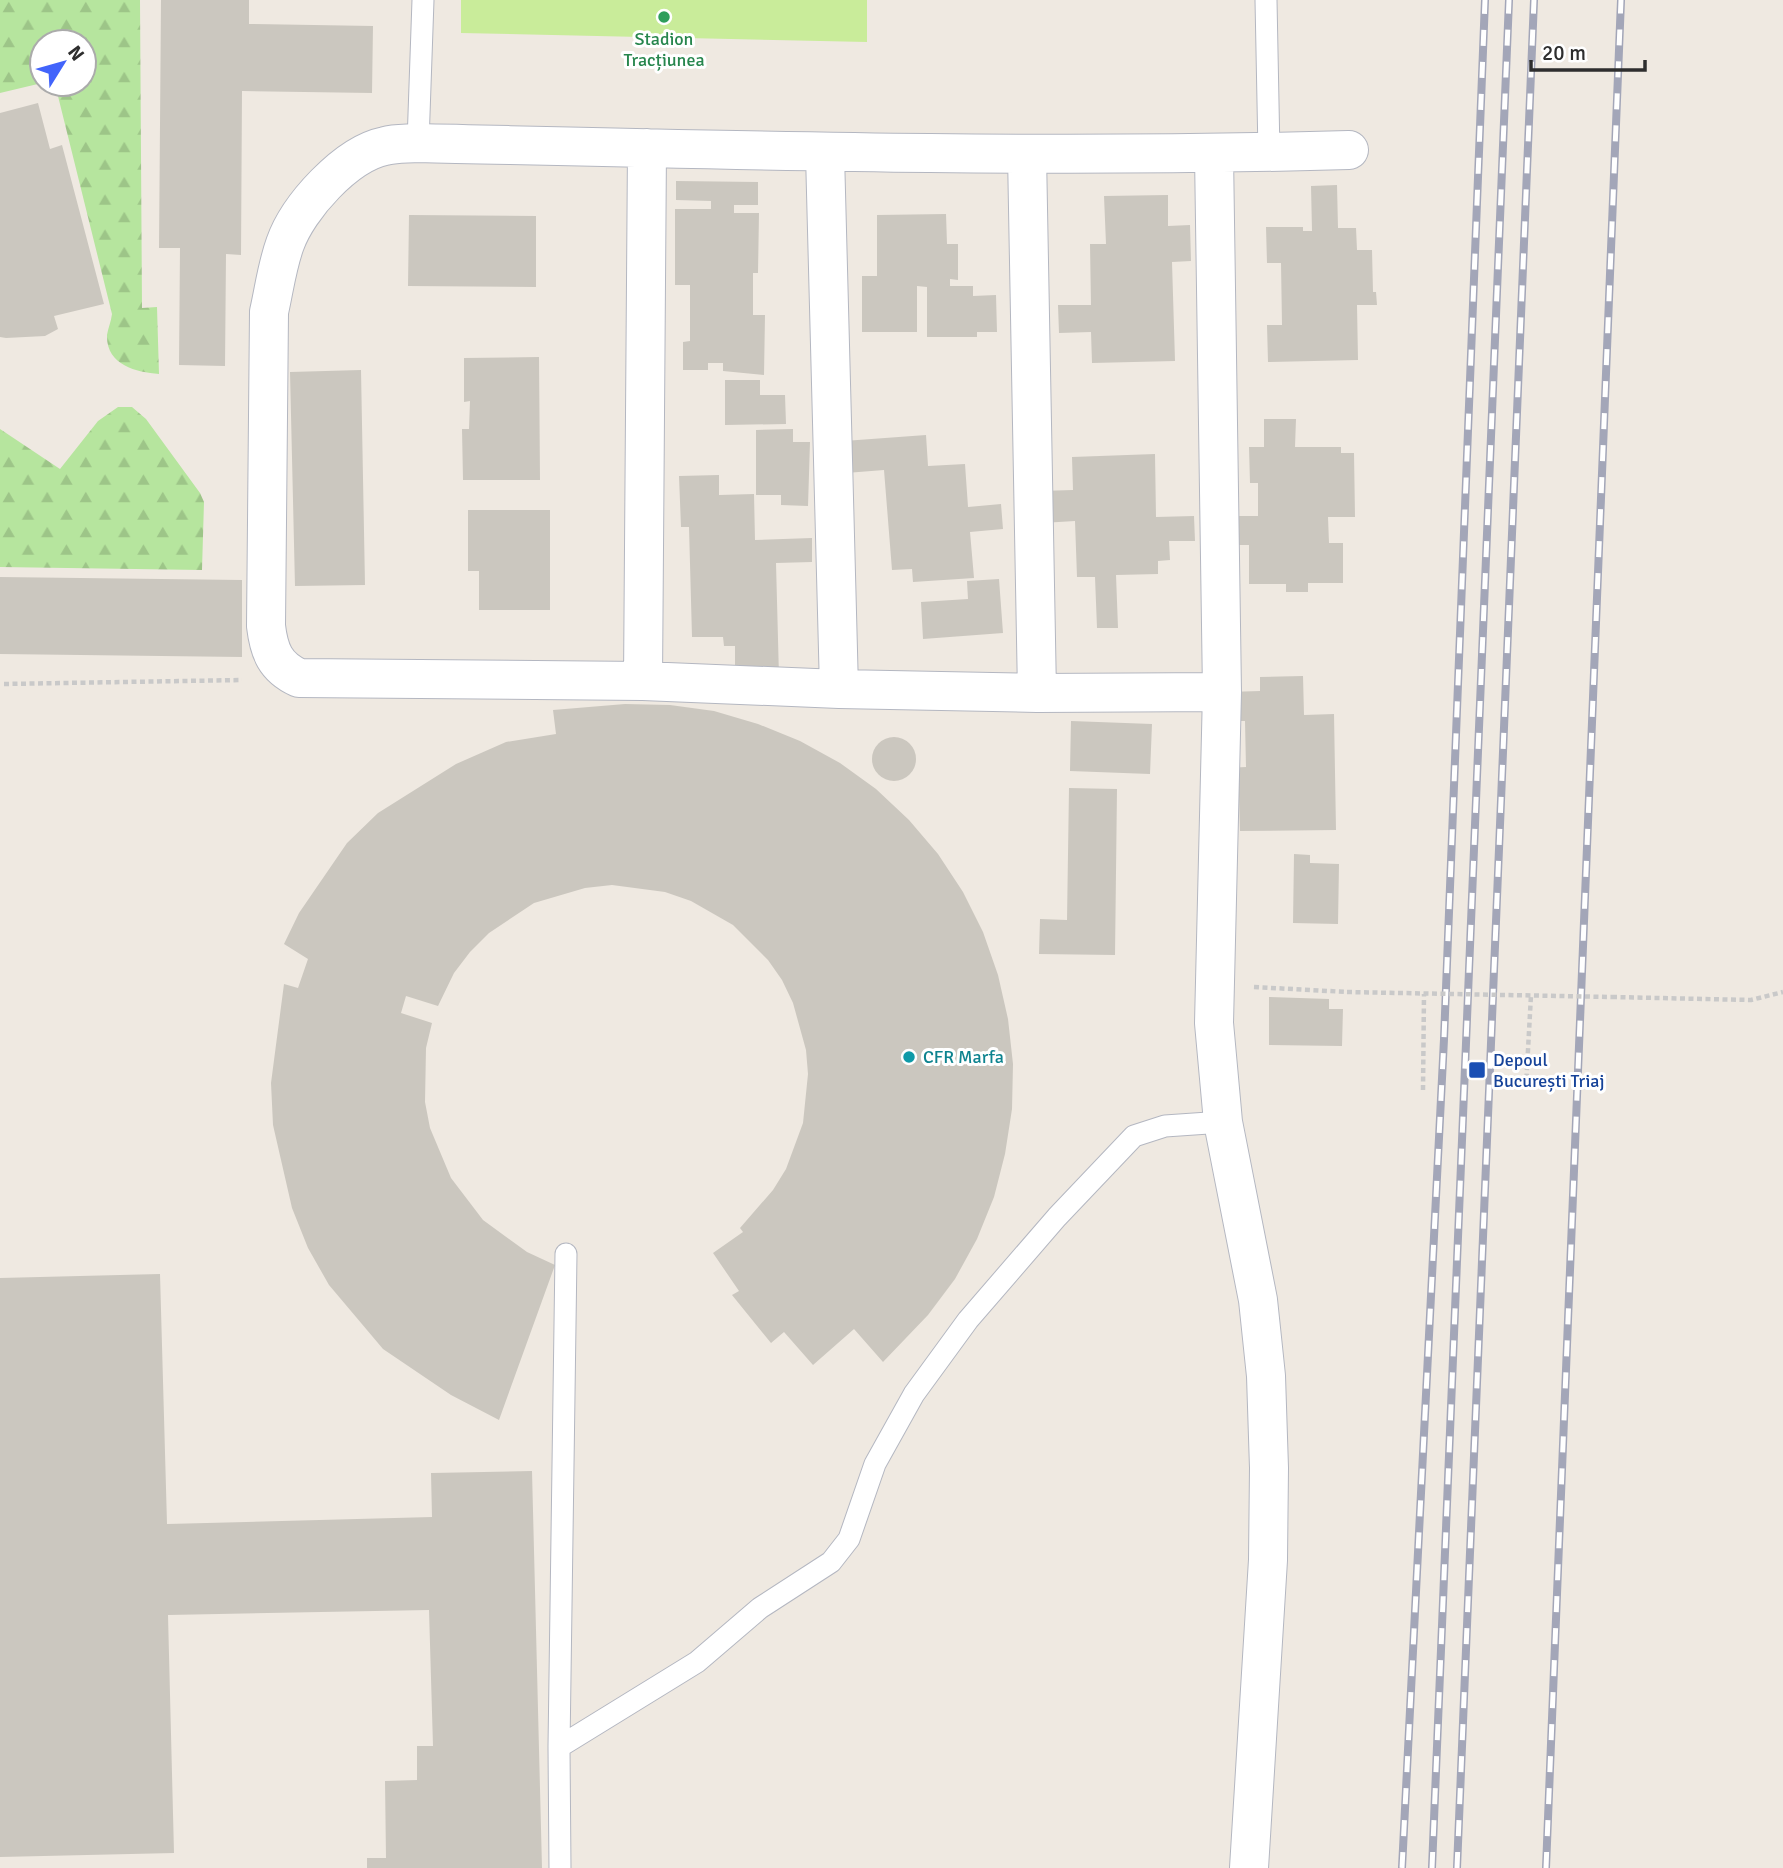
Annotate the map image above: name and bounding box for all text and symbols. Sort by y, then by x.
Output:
marker: Stadion Tracțiunea [656,9,672,25]
north arrow [28,28,98,98]
place label: Stadion Tracțiunea [623,28,705,71]
scale bar [1531,28,1645,72]
text: 20 m [1542,40,1586,66]
text: N [62,41,89,66]
place label: CFR Marfa [923,1046,1004,1068]
marker: CFR Marfa [901,1049,917,1065]
place label: Depoul București Triaj [1493,1049,1604,1092]
marker: Depoul București Triaj [1467,1060,1487,1080]

